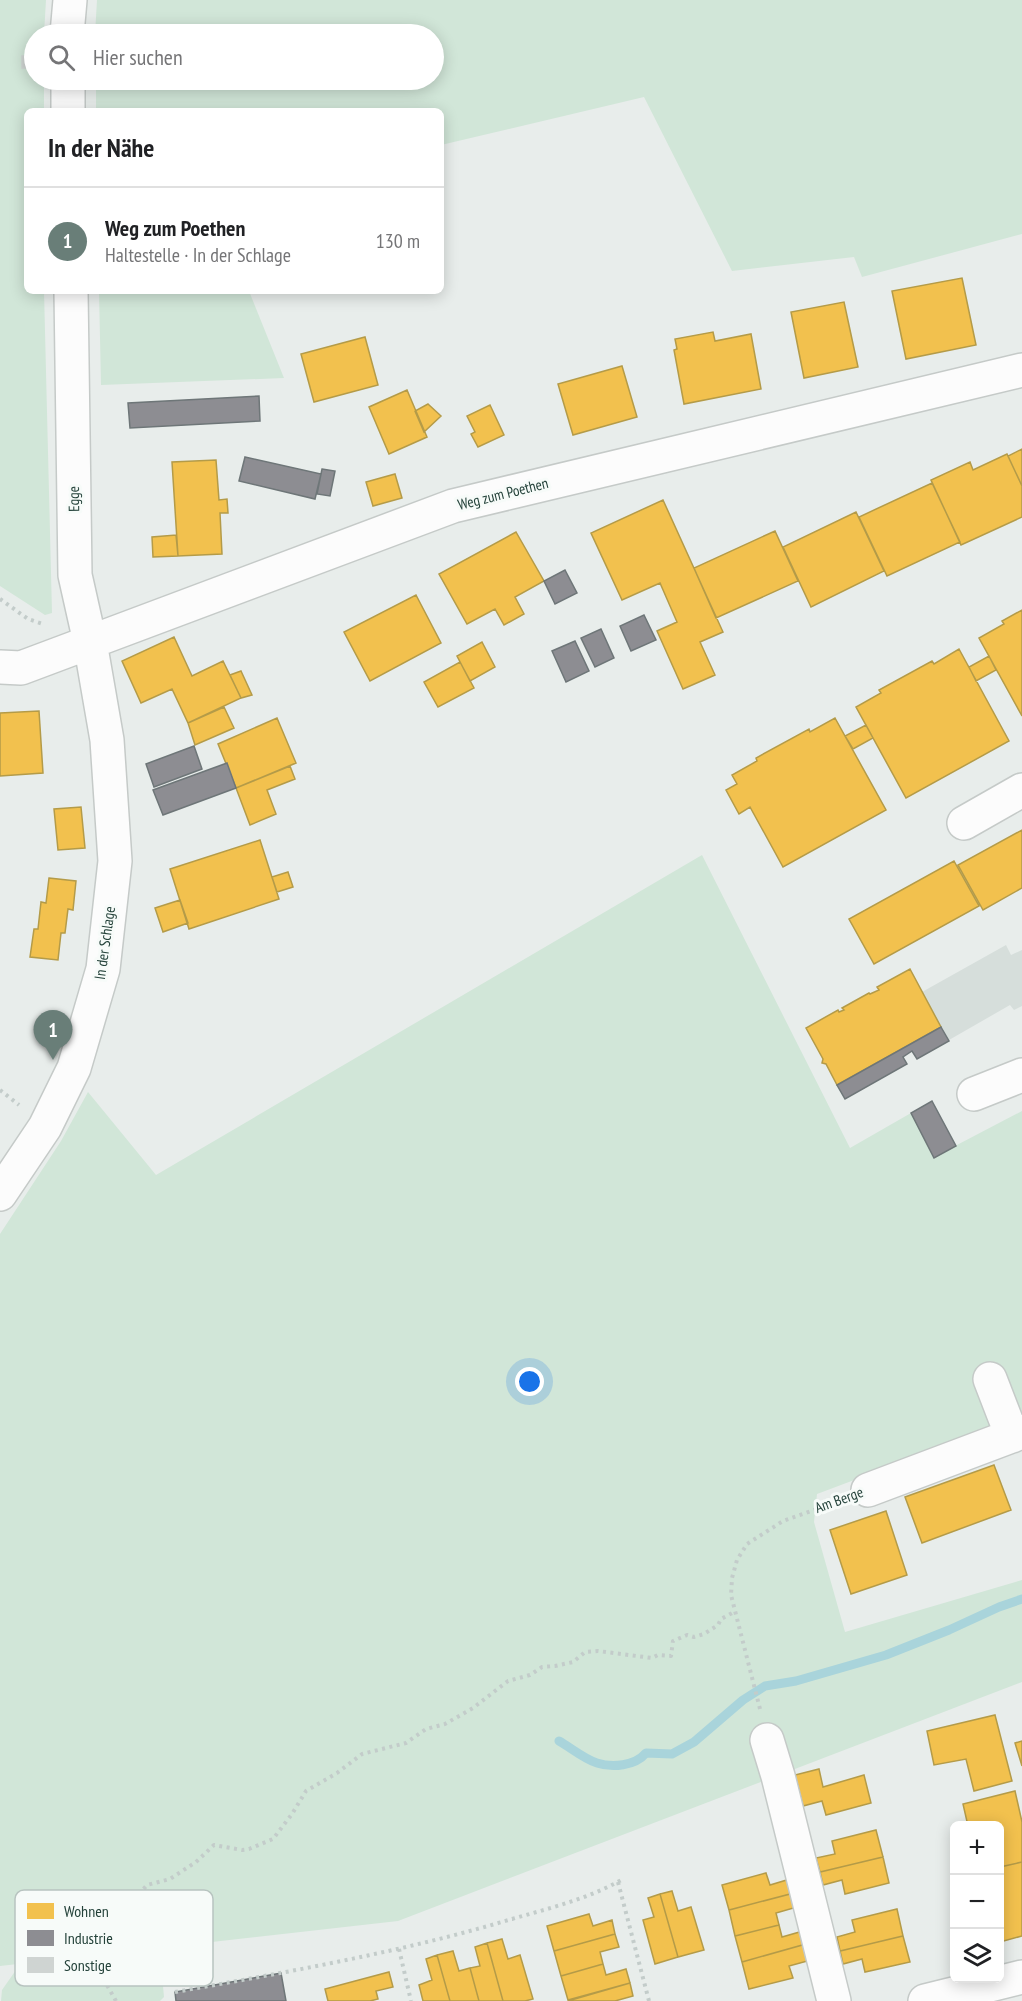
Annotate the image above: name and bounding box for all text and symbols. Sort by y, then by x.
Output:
search box [24,24,444,90]
icon: search [45,41,78,74]
text: Hier suchen [93,43,183,71]
text: In der Nähe [48,131,154,164]
text: Weg zum Poethen [105,214,245,242]
text: 1 [63,228,72,254]
text: 130 m [376,228,420,254]
text: Haltestelle · In der Schlage [105,242,291,268]
street label: Weg zum Poethen [456,473,550,514]
street label: Egge [64,486,83,512]
street label: In der Schlage [90,905,119,981]
pin: 1 [34,1010,72,1060]
your location [515,1367,544,1396]
street label: Am Berge [812,1482,866,1517]
map controls [950,1821,1004,1983]
button: + [950,1821,1004,1875]
button: − [950,1875,1004,1929]
legend [15,1890,213,1986]
text: Wohnen [64,1901,109,1921]
text: Industrie [64,1928,113,1948]
button: layers [950,1929,1004,1983]
text: Sonstige [64,1955,112,1975]

